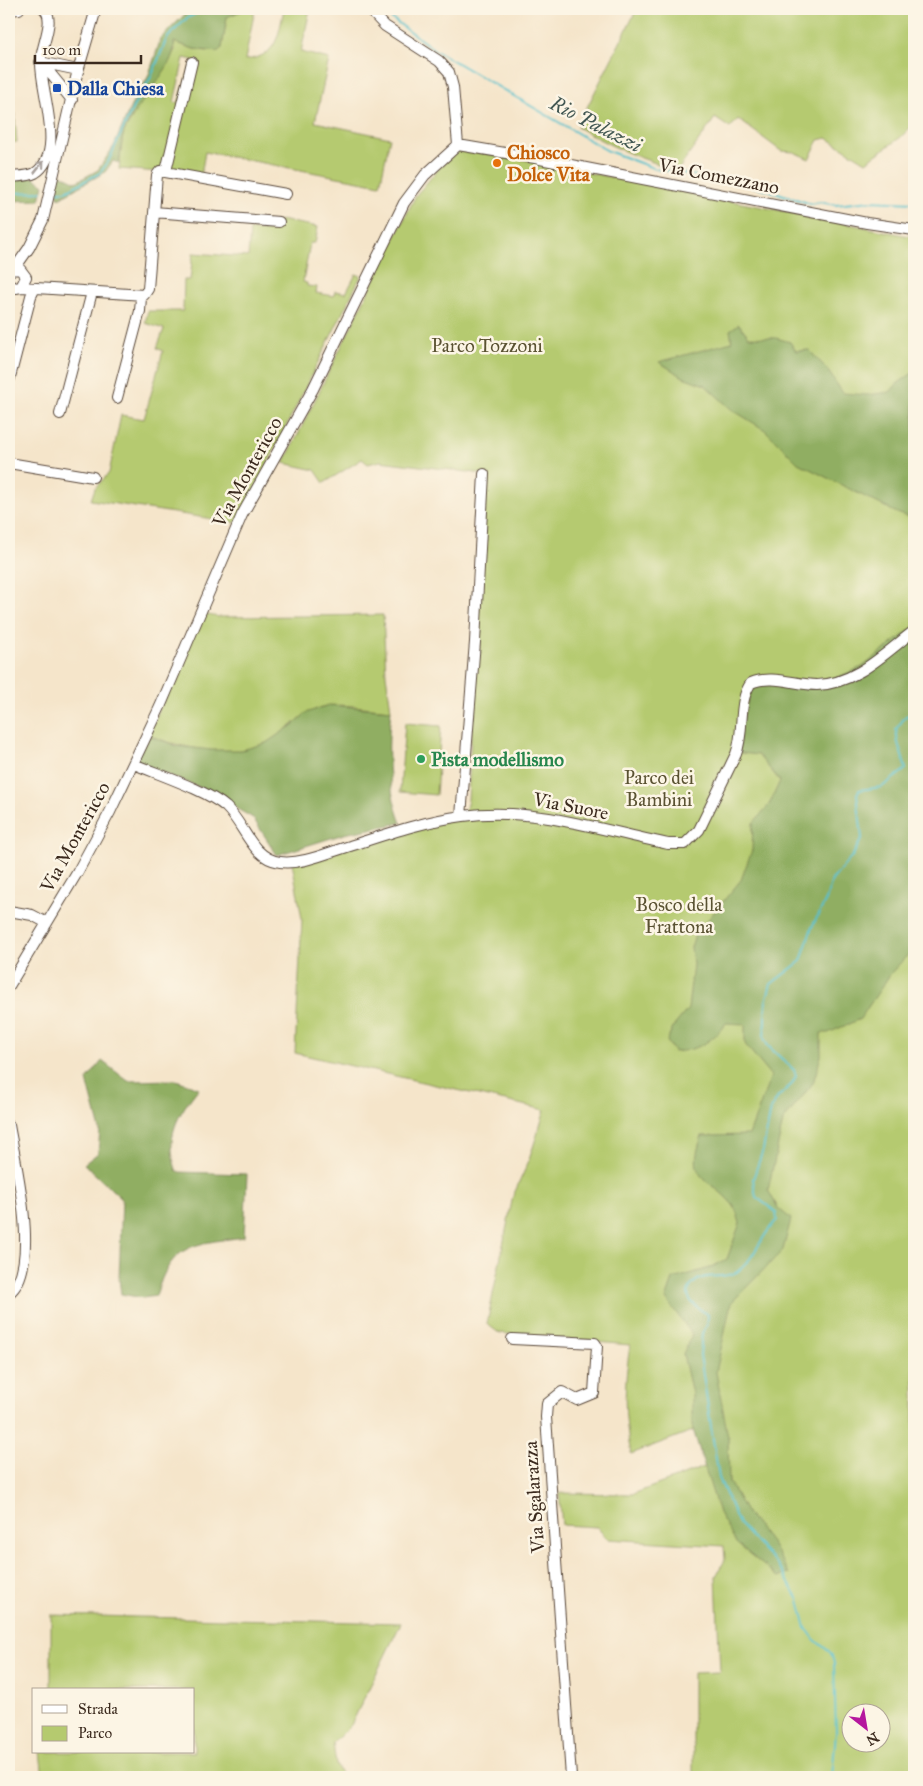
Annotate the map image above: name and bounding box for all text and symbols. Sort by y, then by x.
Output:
scale bar [35,32,141,64]
text: 100 m [42,41,82,59]
place label: Dalla Chiesa [67,77,165,100]
marker: Dalla Chiesa [51,82,63,94]
water label: Rio Palazzi [545,90,646,157]
place label: Chiosco Dolce Vita [507,141,591,186]
street label: Via Comezzano [656,153,782,199]
marker: Chiosco Dolce Vita [491,157,503,169]
one-way arrow [33,161,44,174]
park label: Parco Tozzoni [431,334,543,357]
street label: Via Montericco [207,413,287,532]
place label: Pista modellismo [431,748,564,771]
marker: Pista modellismo [415,753,427,765]
park label: Parco dei Bambini [624,766,694,811]
street label: Via Montericco [35,778,115,897]
street label: Via Suore [530,787,611,825]
park label: Bosco della Frattona [636,893,723,938]
street label: Via Sgalarazza [519,1439,550,1555]
legend [32,1688,195,1754]
text: Strada [78,1700,118,1718]
north arrow [840,1704,890,1754]
text: Parco [78,1724,113,1742]
text: N [863,1728,882,1749]

